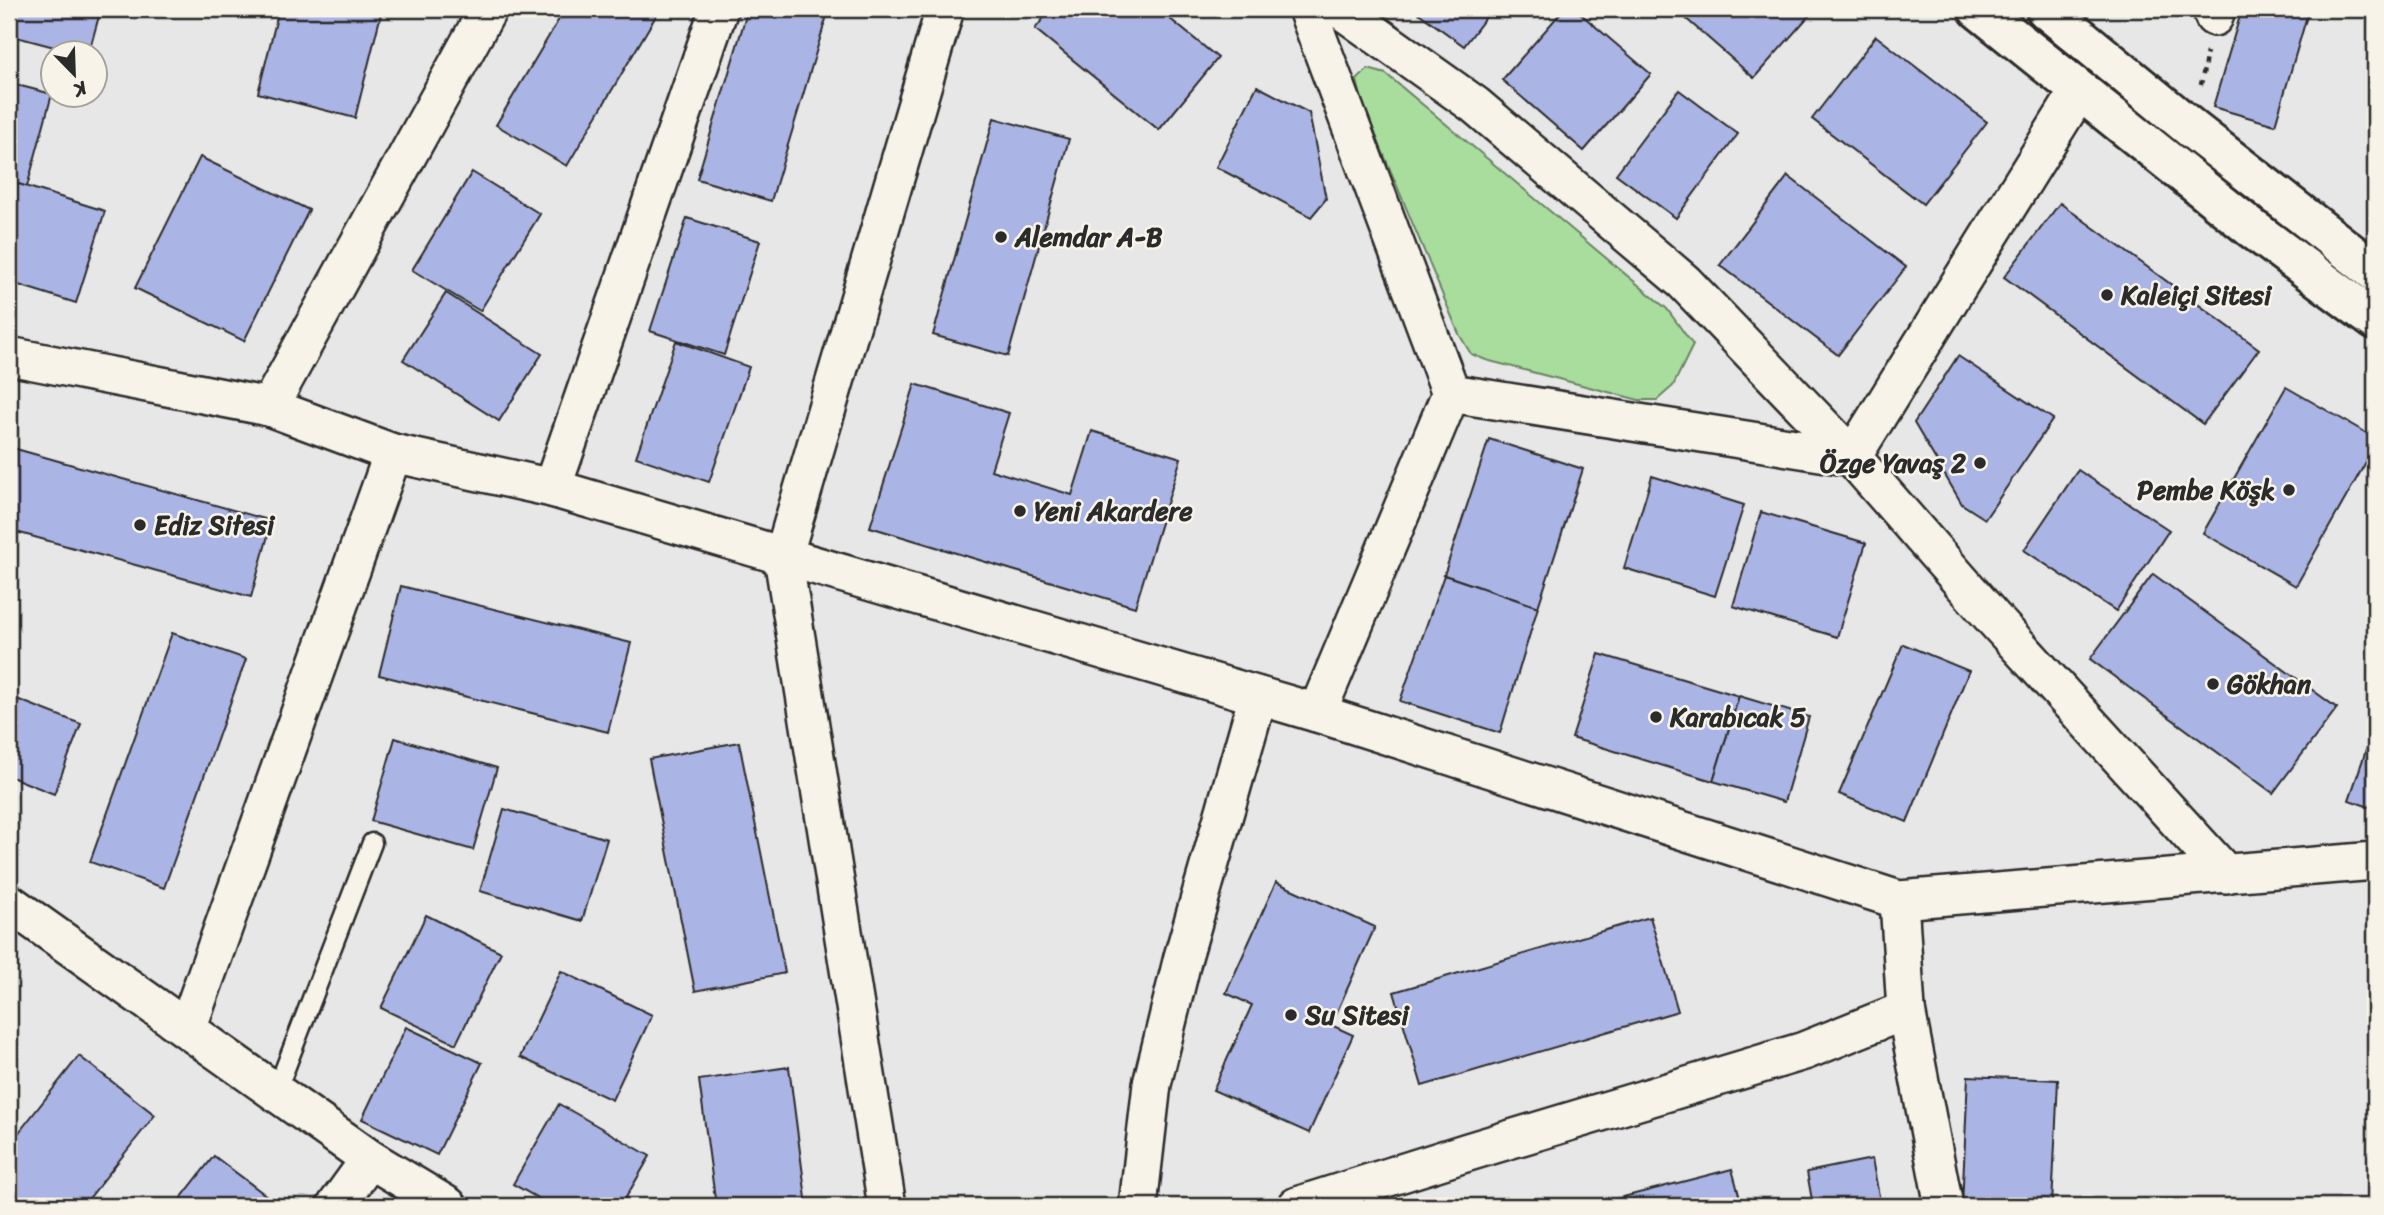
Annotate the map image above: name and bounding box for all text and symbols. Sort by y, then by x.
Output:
north arrow [38,38,108,108]
text: K [67,71,93,107]
place label: Alemdar A-B [1014,214,1163,260]
marker: Alemdar A-B [993,229,1009,245]
place label: Kaleiçi Sitesi [2120,272,2273,318]
marker: Kaleiçi Sitesi [2099,287,2115,303]
place label: Özge Yavaş 2 [1820,440,1966,486]
marker: Özge Yavaş 2 [1972,455,1988,471]
place label: Pembe Köşk [2137,467,2275,513]
marker: Pembe Köşk [2281,482,2297,498]
place label: Yeni Akardere [1034,488,1193,534]
place label: Ediz Sitesi [154,502,276,548]
marker: Yeni Akardere [1012,503,1028,519]
marker: Ediz Sitesi [132,517,148,533]
place label: Gökhan [2227,661,2312,707]
marker: Gökhan [2205,676,2221,692]
place label: Karabıcak 5 [1669,694,1806,740]
marker: Karabıcak 5 [1648,709,1664,725]
place label: Su Sitesi [1304,992,1410,1038]
marker: Su Sitesi [1283,1007,1299,1023]

